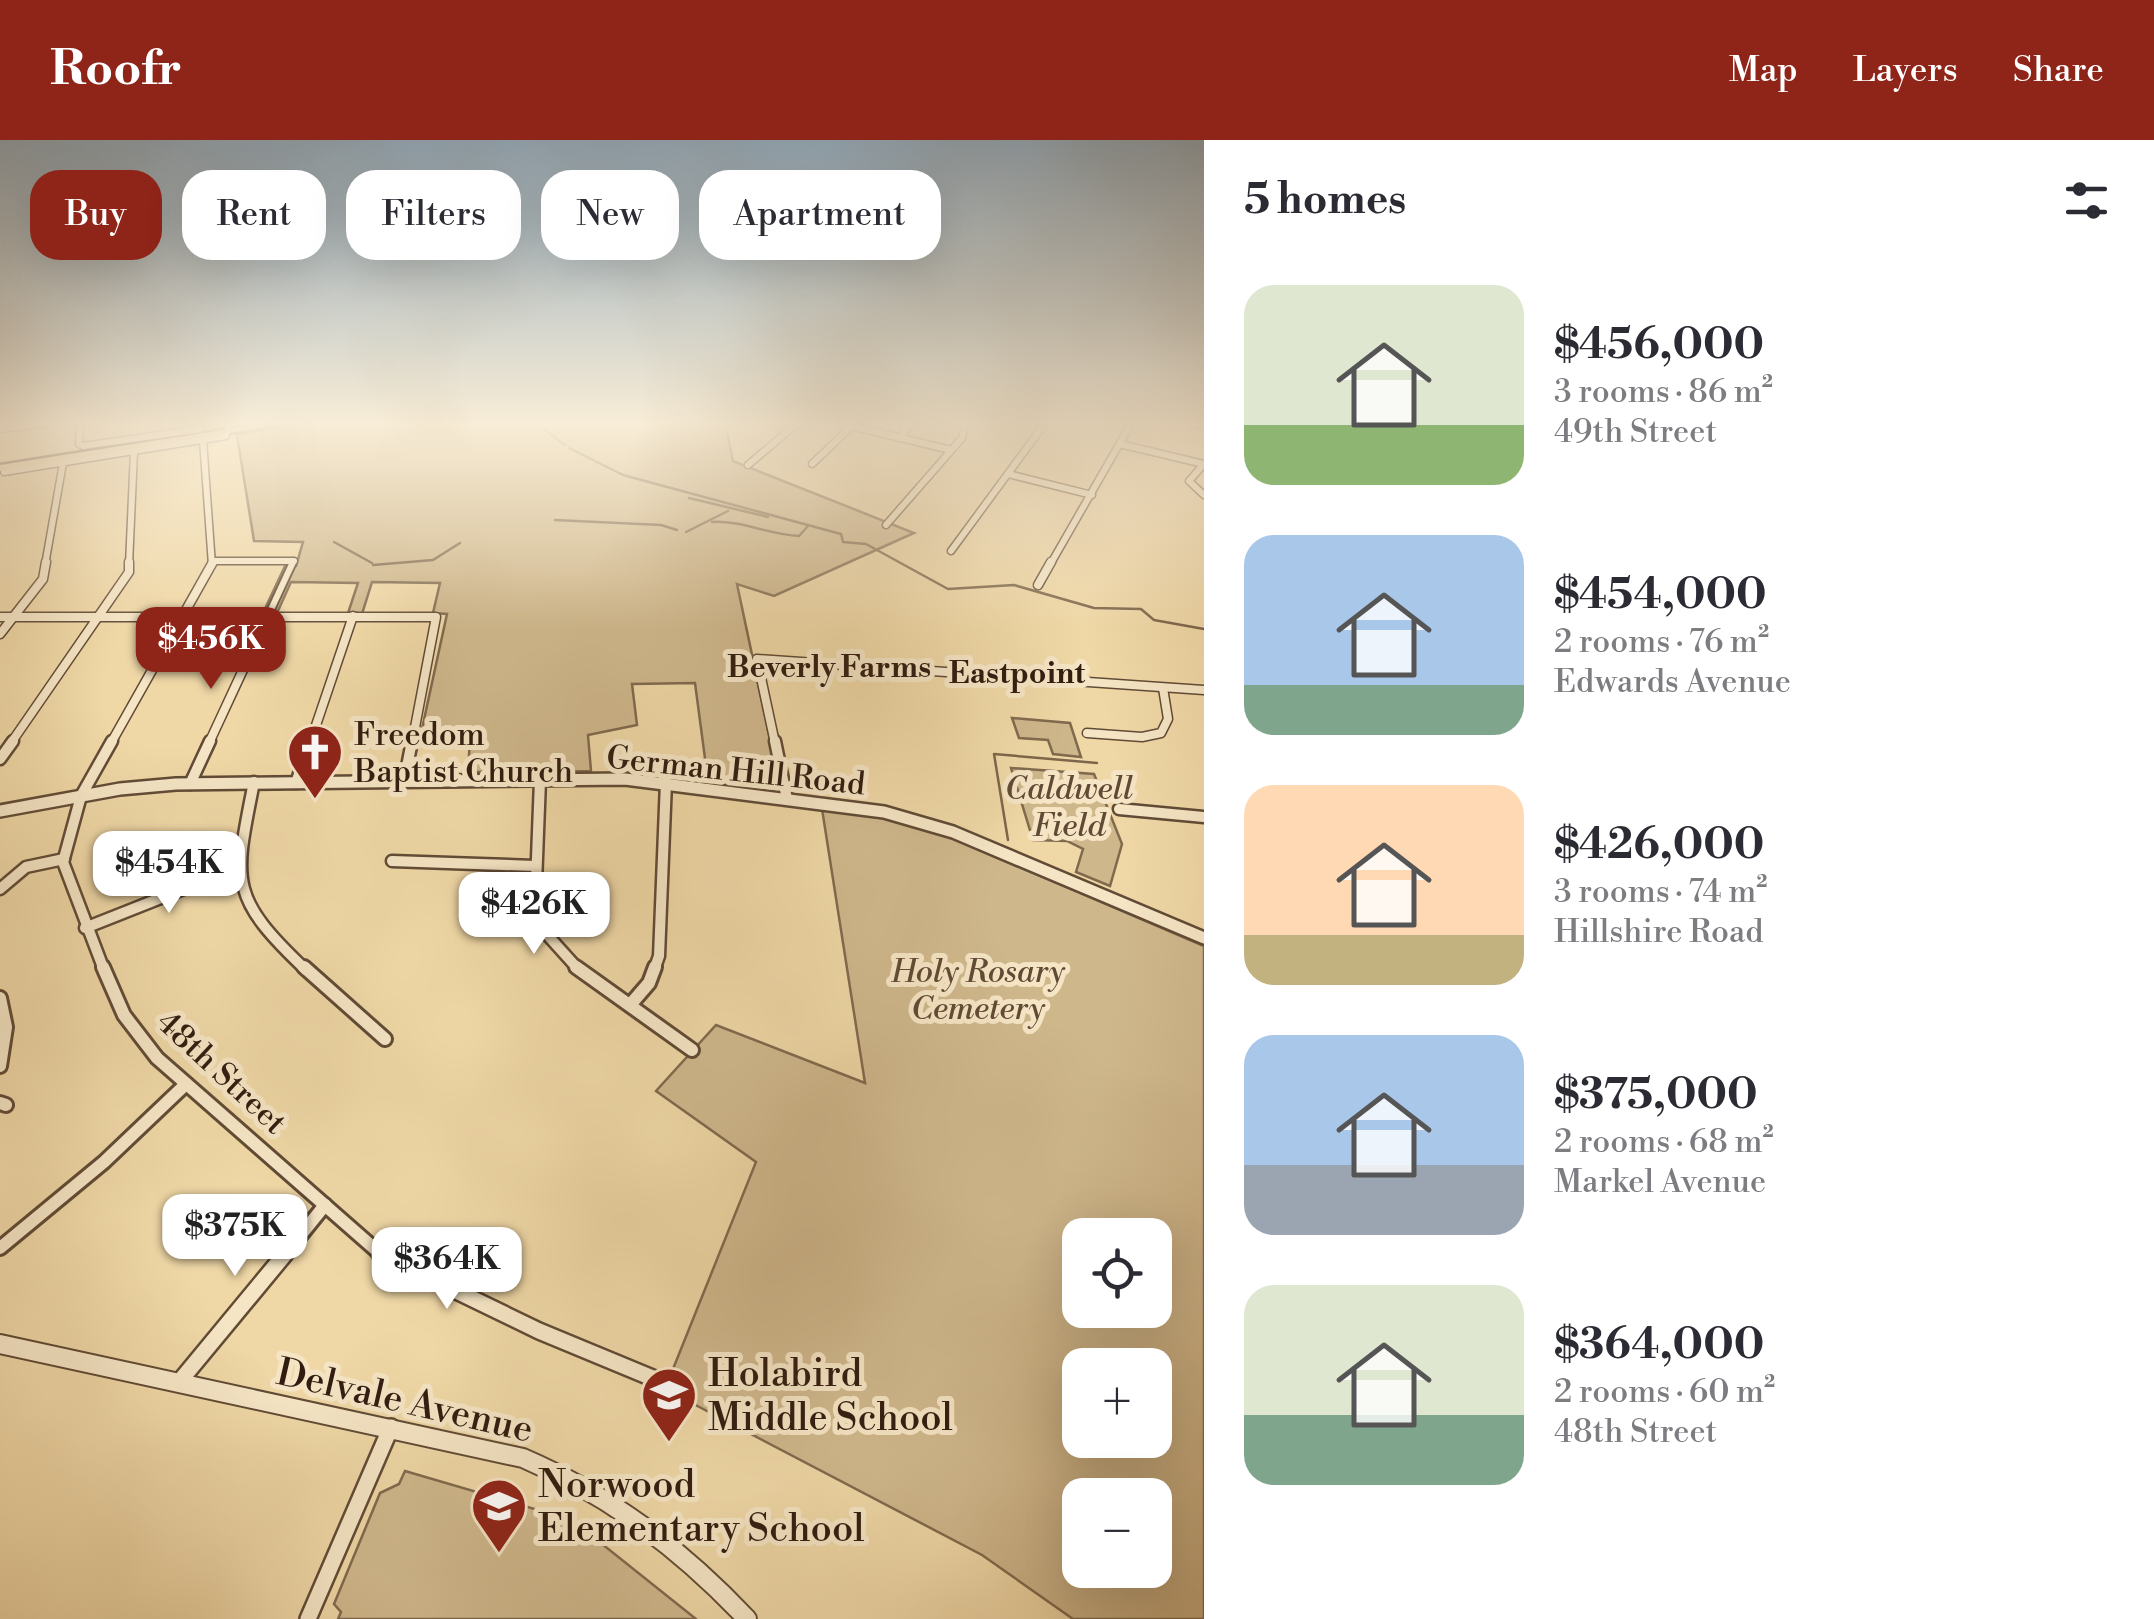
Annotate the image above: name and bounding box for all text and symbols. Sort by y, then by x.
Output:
text: Roofr [50,40,182,100]
text: Map [1729,49,1798,92]
text: Layers [1853,49,1958,92]
text: Share [2013,49,2104,92]
chip: Buy [30,170,162,260]
chip: Rent [182,170,326,260]
chip: Filters [346,170,521,260]
chip: New [541,170,679,260]
chip: Apartment [699,170,941,260]
icon: filters [2059,173,2114,228]
text: 5 homes [1244,174,1406,227]
text: $456,000 [1554,319,1764,372]
icon: home [1324,325,1444,445]
text: 3 rooms · 86 m² [1554,372,1773,412]
text: 49th Street [1554,412,1717,452]
text: $454,000 [1554,569,1766,622]
icon: home [1324,575,1444,695]
pin: $456K [141,607,281,692]
text: $456K [158,619,264,659]
text: 2 rooms · 76 m² [1554,622,1769,662]
district label: Beverly Farms [727,649,931,687]
district label: Eastpoint [949,655,1086,693]
text: Edwards Avenue [1554,662,1791,702]
place label: Freedom Baptist Church [353,715,573,792]
church icon: Freedom Baptist Church [285,722,345,801]
street label: German Hill Road [604,738,867,804]
park label: Caldwell Field [1005,769,1134,846]
text: $426,000 [1554,819,1764,872]
icon: home [1324,825,1444,945]
pin: $454K [99,831,239,916]
text: $454K [115,843,223,883]
pin: $426K [464,872,604,957]
text: 3 rooms · 74 m² [1554,872,1767,912]
text: $426K [481,884,587,924]
text: Hillshire Road [1554,912,1763,952]
park label: Holy Rosary Cemetery [890,952,1066,1029]
street label: 48th Street [148,1003,295,1143]
text: $375,000 [1554,1069,1758,1122]
icon: home [1324,1075,1444,1195]
text: 2 rooms · 68 m² [1554,1122,1774,1162]
text: Markel Avenue [1554,1162,1766,1202]
pin: $375K [165,1194,305,1279]
text: $375K [184,1206,286,1246]
map controls [1062,1218,1172,1588]
button: locate [1062,1218,1172,1328]
pin: $364K [377,1227,517,1312]
text: $364K [394,1239,500,1279]
text: $364,000 [1554,1319,1764,1372]
icon: home [1324,1325,1444,1445]
button: + [1062,1348,1172,1458]
street label: Delvale Avenue [272,1349,537,1454]
place label: Holabird Middle School [708,1351,953,1442]
school or university icon: Holabird Middle School [639,1365,699,1444]
text: 2 rooms · 60 m² [1554,1372,1775,1412]
text: 48th Street [1554,1412,1717,1452]
place label: Norwood Elementary School [538,1462,865,1553]
school or university icon: Norwood Elementary School [469,1476,529,1555]
button: − [1062,1478,1172,1588]

